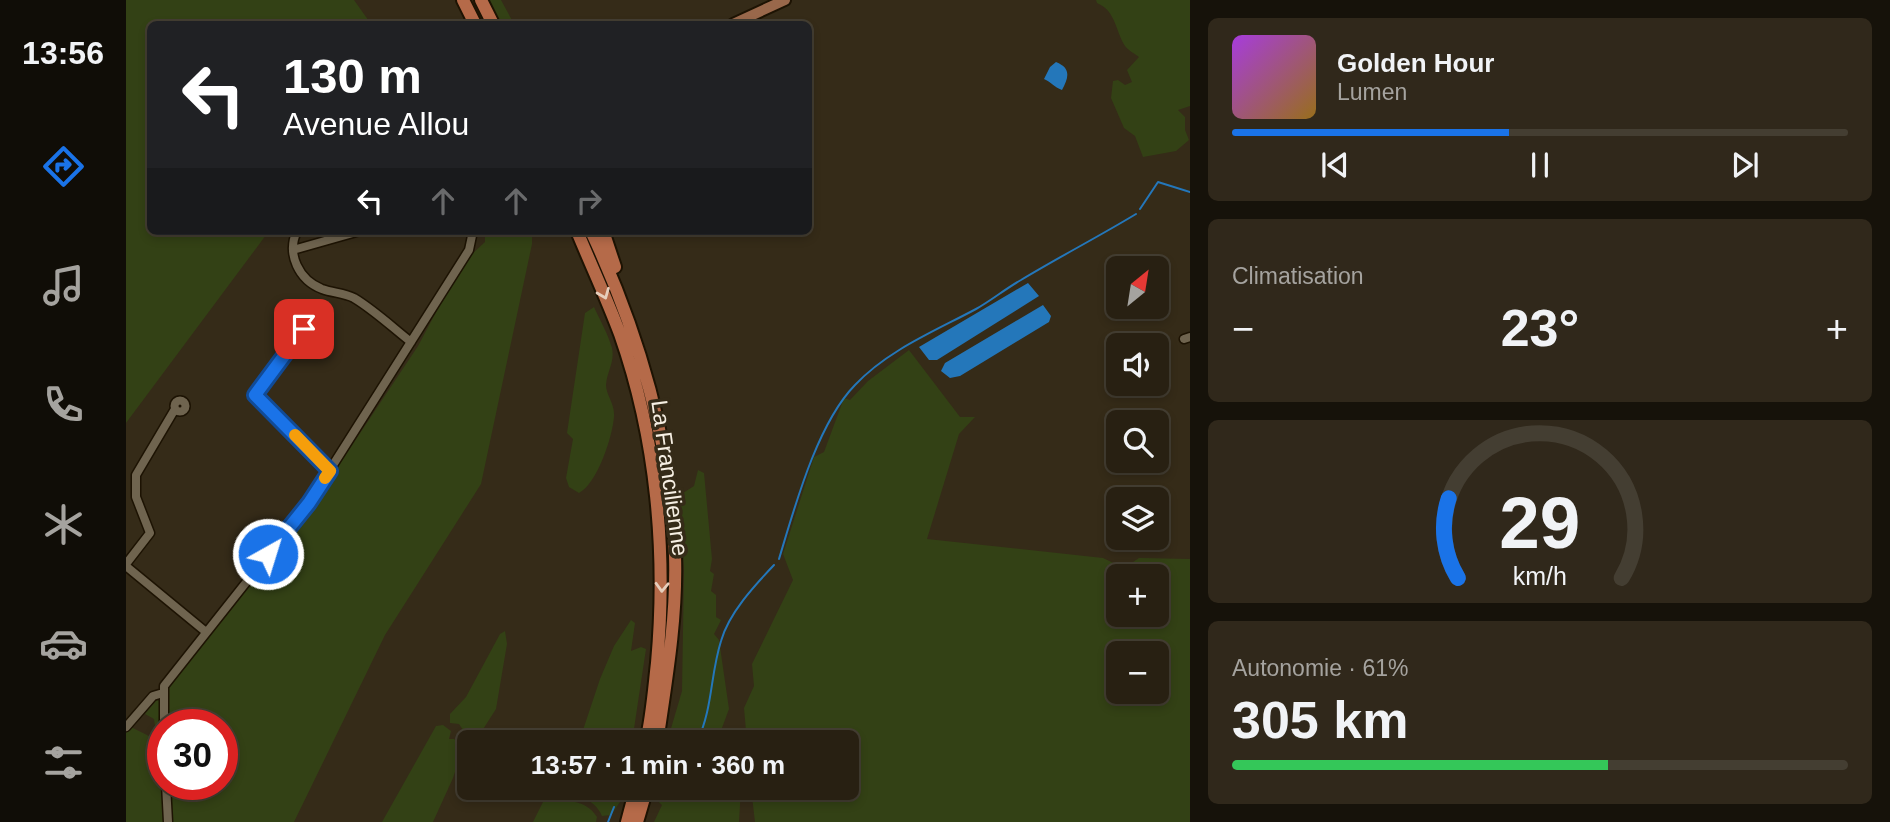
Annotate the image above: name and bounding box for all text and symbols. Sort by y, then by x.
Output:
text: 13:56 [22,35,104,71]
text: Golden Hour [1337,48,1494,78]
icon: left [168,49,259,140]
text: 130 m [283,49,422,103]
text: Lumen [1337,79,1407,105]
text: Avenue Allou [283,106,469,142]
icon: directions [39,142,88,191]
icon: previous [1316,146,1354,184]
icon: pause [1521,146,1559,184]
icon: next [1726,146,1764,184]
icon: left [351,182,389,220]
icon: ahead [424,182,462,220]
icon: ahead [497,182,535,220]
icon: right [570,182,608,220]
north arrow [1106,256,1169,318]
map controls [1106,256,1169,704]
icon: music [39,261,88,310]
text: Climatisation [1232,263,1364,289]
one-way arrow [595,287,609,299]
pin [274,299,334,359]
text: 23° [1501,299,1579,357]
text: − [1232,308,1254,350]
text: + [1826,308,1848,350]
icon: arrive [285,310,323,348]
button: sound [1106,333,1169,396]
icon: phone [39,380,88,429]
street label: La Francilienne [646,398,694,558]
button: search [1106,410,1169,473]
text: 29 [1500,482,1580,563]
button: layers [1106,487,1169,550]
icon: climate [39,500,88,549]
position arrow [231,517,305,591]
text: km/h [1513,561,1567,589]
button: + [1106,564,1169,627]
one-way arrow [654,582,669,593]
icon: car [39,619,88,668]
button: − [1106,641,1169,704]
text: Autonomie · 61% [1232,655,1408,681]
text: 305 km [1232,691,1408,749]
speed limit sign: 30 [147,709,238,800]
icon: filters [39,738,88,787]
text: 13:57 · 1 min · 360 m [531,750,785,780]

